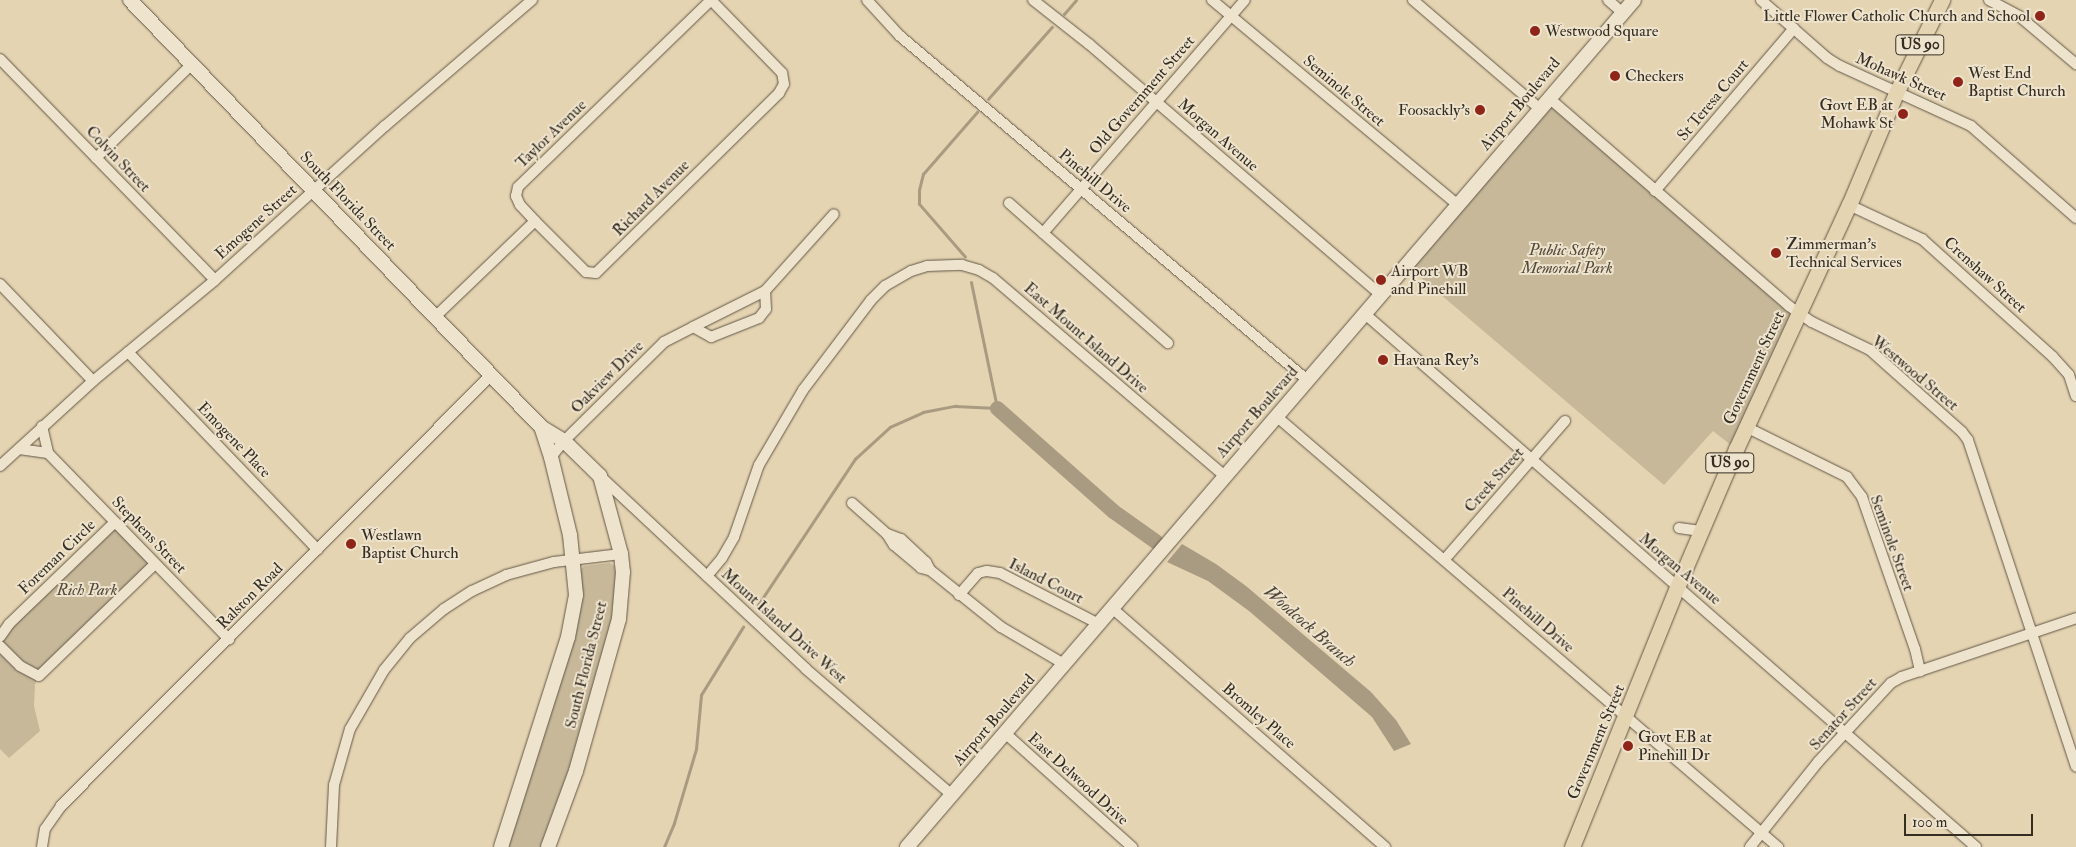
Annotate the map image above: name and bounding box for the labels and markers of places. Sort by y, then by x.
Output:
place label: Little Flower Catholic Church and School [1763,6,2030,26]
marker: Little Flower Catholic Church and School [2034,10,2046,22]
place label: Westwood Square [1545,21,1658,41]
marker: Westwood Square [1529,25,1541,37]
place label: West End Baptist Church [1968,63,2066,101]
place label: Checkers [1625,66,1684,86]
marker: Checkers [1609,70,1621,82]
marker: West End Baptist Church [1952,76,1964,88]
place label: Govt EB at Mohawk St [1819,95,1893,133]
place label: Foosackly's [1398,100,1470,120]
marker: Foosackly's [1474,104,1486,116]
marker: Govt EB at Mohawk St [1897,108,1909,120]
place label: Zimmerman's Technical Services [1786,234,1902,272]
marker: Zimmerman's Technical Services [1770,247,1782,259]
place label: Airport WB and Pinehill [1391,261,1468,299]
marker: Airport WB and Pinehill [1375,274,1387,286]
place label: Havana Rey's [1393,350,1479,370]
marker: Havana Rey's [1377,354,1389,366]
place label: Westlawn Baptist Church [361,525,459,563]
marker: Westlawn Baptist Church [345,538,357,550]
place label: Govt EB at Pinehill Dr [1638,727,1712,765]
marker: Govt EB at Pinehill Dr [1622,740,1634,752]

